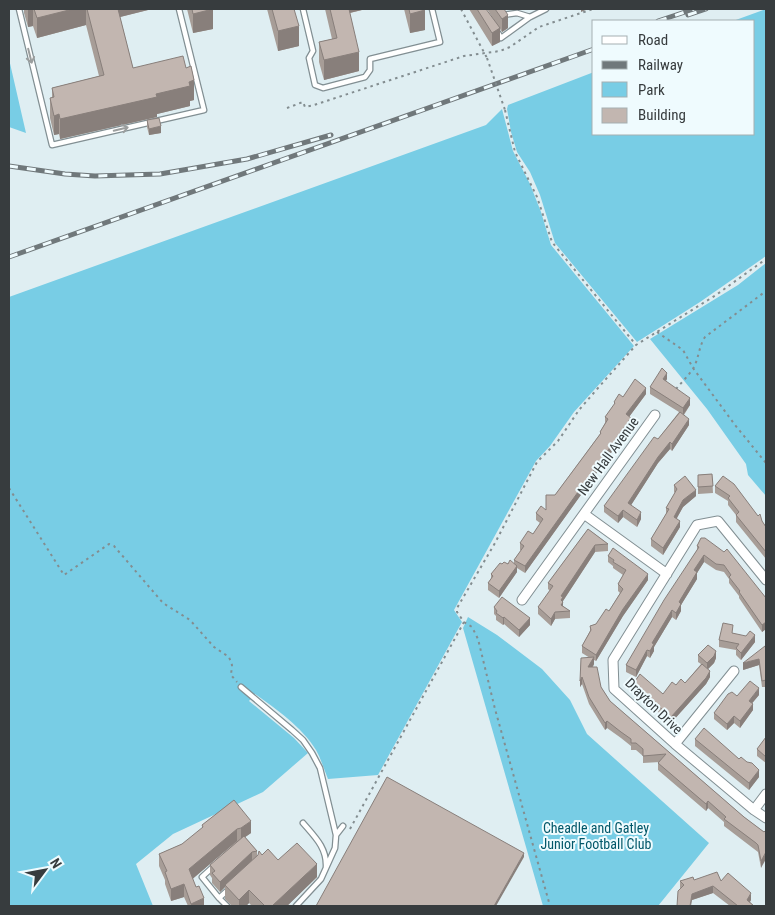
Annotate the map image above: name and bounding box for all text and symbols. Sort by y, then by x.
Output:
legend [592,20,755,135]
text: Road [638,31,668,49]
one-way arrow [26,48,35,64]
text: Railway [638,56,683,74]
text: Park [638,81,665,99]
text: Building [638,106,686,124]
one-way arrow [112,124,128,133]
street label: New Hall Avenue [574,413,642,498]
street label: Drayton Drive [622,675,686,738]
park label: Cheadle and Gatley Junior Football Club [541,820,652,852]
north arrow [20,845,70,895]
text: N [47,855,65,871]

